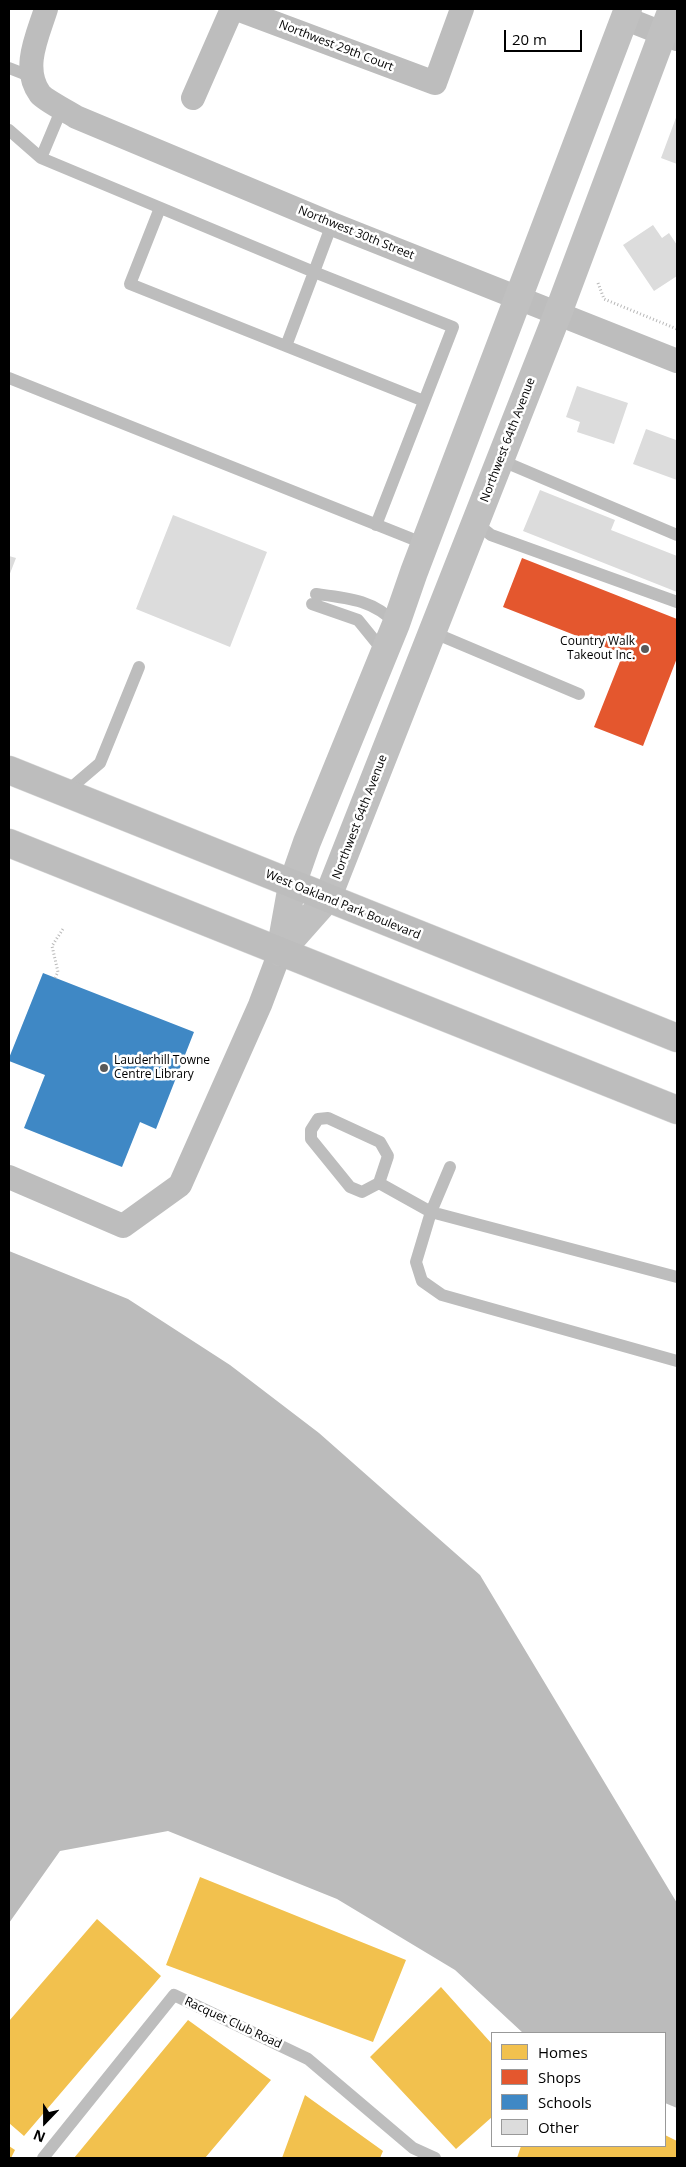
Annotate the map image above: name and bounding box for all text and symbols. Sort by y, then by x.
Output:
street label: Northwest 29th Court [277,17,395,75]
scale bar [506,20,584,52]
text: 20 m [512,29,547,49]
street label: Northwest 30th Street [296,203,416,263]
street label: Northwest 64th Avenue [478,376,538,504]
place label: Country Walk Takeout Inc. [560,635,635,663]
marker: Country Walk Takeout Inc. [639,643,651,655]
street label: Northwest 64th Avenue [330,753,390,881]
street label: West Oakland Park Boulevard [263,867,423,943]
place label: Lauderhill Towne Centre Library [114,1054,210,1082]
marker: Lauderhill Towne Centre Library [98,1062,110,1074]
street label: Racquet Club Road [182,1994,284,2052]
legend [491,2032,666,2147]
text: Homes [538,2042,588,2062]
text: Shops [538,2067,581,2087]
text: Schools [538,2092,592,2112]
north arrow [20,2097,70,2147]
text: Other [538,2117,579,2137]
text: N [30,2125,48,2147]

